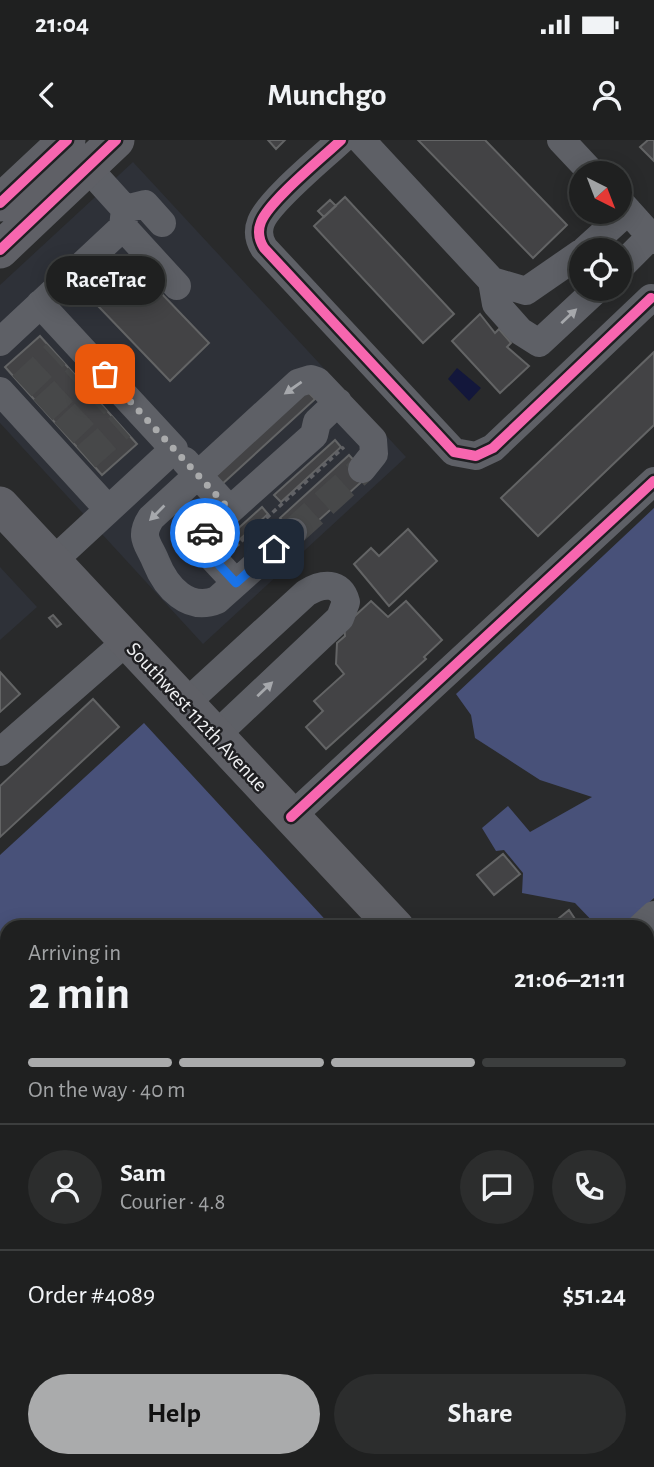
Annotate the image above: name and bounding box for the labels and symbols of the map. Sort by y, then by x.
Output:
north arrow [569,161,632,224]
callout: RaceTrac [46,255,164,304]
one-way arrow [560,308,577,324]
pin [75,344,135,404]
one-way arrow [284,381,302,395]
courier [170,498,240,568]
one-way arrow [150,504,166,521]
pin [244,519,304,579]
street label: Southwest 112th Avenue [123,638,271,796]
one-way arrow [256,682,273,698]

